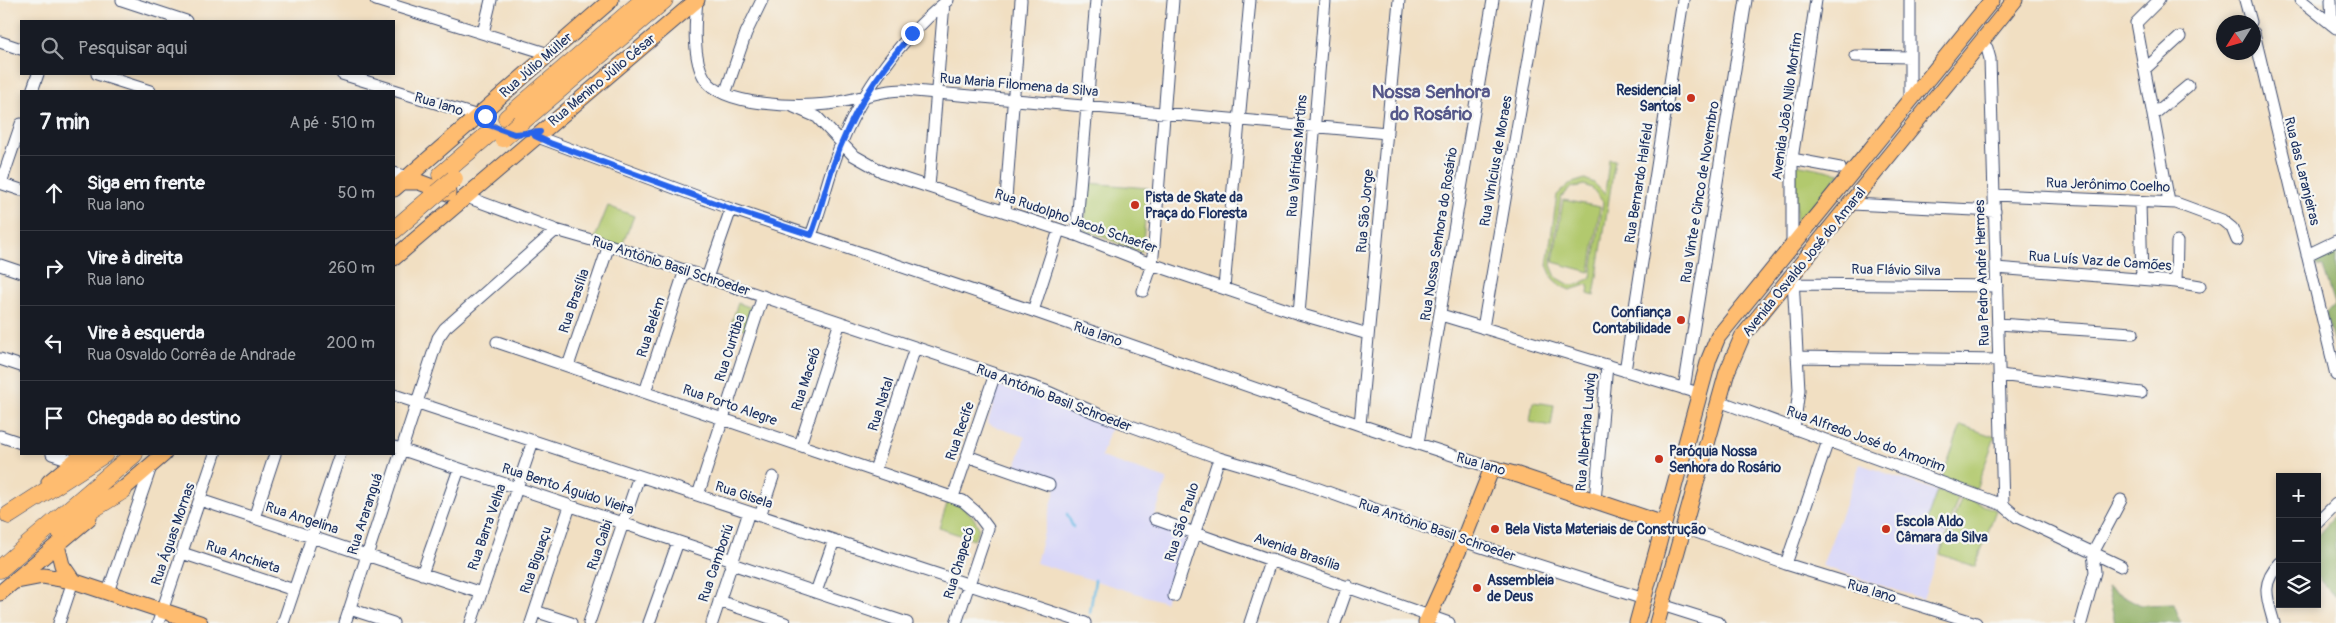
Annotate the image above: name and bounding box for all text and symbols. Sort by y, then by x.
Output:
north arrow [2216,15,2261,60]
search box [20,20,395,75]
route end [901,22,924,45]
street label: Rua Júlio Müller [496,29,576,101]
street label: Rua Menino Júlio César [545,30,659,130]
street label: Avenida João Nilo Morfim [1768,31,1806,181]
icon: search [38,34,66,62]
text: Pesquisar aqui [78,36,187,60]
street label: Rua Maria Filomena da Silva [939,70,1099,100]
district label: Nossa Senhora do Rosário [1372,80,1490,126]
place label: Residencial Santos [1616,82,1682,115]
street label: Rua Iano [412,88,466,120]
marker: Residencial Santos [1685,92,1697,104]
street label: Rua Valfrides Martins [1283,93,1311,218]
street label: Rua Vinícius de Moraes [1476,94,1516,228]
street label: Rua Vinte e Cinco de Novembro [1677,99,1723,284]
route start [474,105,497,128]
text: 7 min [40,109,90,136]
text: A pé · 510 m [289,113,375,133]
street label: Rua das Laranjeiras [2280,115,2324,228]
street label: Rua Bernardo Halfeld [1621,122,1657,244]
street label: Rua Nossa Senhora do Rosário [1417,145,1461,322]
street label: Rua São Jorge [1353,168,1377,253]
text: Siga em frente [87,171,205,195]
street label: Rua Jerônimo Coelho [2045,174,2171,196]
icon: ahead [40,179,68,207]
text: 50 m [338,183,375,203]
street label: Avenida Osvaldo José do Amaral [1739,184,1869,340]
street label: Rua Rudolpho Jacob Schaefer [993,185,1159,257]
place label: Pista de Skate da Praça do Floresta [1145,189,1248,222]
text: Rua Iano [87,195,145,215]
marker: Pista de Skate da Praça do Floresta [1129,199,1141,211]
street label: Rua Pedro André Hermes [1971,199,1993,347]
street label: Rua Antônio Basil Schroeder [590,232,752,300]
text: Vire à direita [87,246,183,270]
street label: Rua Luís Vaz de Camões [2028,248,2173,275]
icon: right [40,254,68,282]
text: 260 m [328,258,375,278]
street label: Rua Flávio Silva [1851,261,1941,279]
street label: Rua Brasília [555,267,593,335]
text: Rua Iano [87,270,145,290]
street label: Rua Belém [633,295,669,359]
place label: Confiança Contabilidade [1593,304,1672,337]
street label: Rua Curitiba [711,312,749,384]
marker: Confiança Contabilidade [1675,314,1687,326]
street label: Rua Iano [1071,318,1125,350]
text: Vire à esquerda [87,321,205,345]
icon: left [40,329,68,357]
text: 200 m [327,333,375,353]
text: Rua Osvaldo Corrêa de Andrade [87,345,296,365]
street label: Rua Maceió [788,345,824,413]
street label: Rua Antônio Basil Schroeder [974,360,1134,436]
street label: Rua Albertina Ludvig [1572,372,1600,492]
street label: Rua Natal [864,375,898,433]
street label: Rua Porto Alegre [680,381,780,429]
street label: Rua Recife [942,399,978,463]
street label: Rua Alfredo José do Amorim [1784,402,1948,476]
icon: arrive [40,404,68,432]
text: Chegada ao destino [87,406,240,430]
place label: Paróquia Nossa Senhora do Rosário [1669,443,1781,476]
street label: Rua Iano [1454,449,1508,479]
marker: Paróquia Nossa Senhora do Rosário [1653,453,1665,465]
street label: Rua Bento Águido Vieira [500,459,637,518]
street label: Rua Araranguá [344,471,386,557]
map controls [2276,473,2321,608]
button: + [2276,473,2321,518]
street label: Rua Gisela [713,478,775,512]
street label: Rua Águas Mornas [147,479,199,587]
street label: Rua São Paulo [1161,480,1203,564]
street label: Rua Barra Velha [464,482,510,572]
street label: Rua Antônio Basil Schroeder [1356,495,1518,565]
street label: Rua Angelina [263,498,341,538]
place label: Escola Aldo Câmara da Silva [1896,513,1988,546]
street label: Rua Caibi [584,517,617,572]
button: − [2276,518,2321,563]
place label: Bela Vista Materiais de Construção [1505,521,1707,538]
street label: Rua Camboriú [695,522,737,604]
marker: Bela Vista Materiais de Construção [1489,523,1501,535]
marker: Escola Aldo Câmara da Silva [1880,523,1892,535]
street label: Rua Biguaçu [517,524,555,596]
street label: Rua Chapecó [940,524,978,601]
street label: Avenida Brasília [1252,529,1342,575]
street label: Rua Anchieta [204,537,282,577]
button: layers [2276,563,2321,608]
place label: Assembleia de Deus [1487,572,1554,605]
street label: Rua Iano [1845,575,1899,607]
marker: Assembleia de Deus [1471,582,1483,594]

